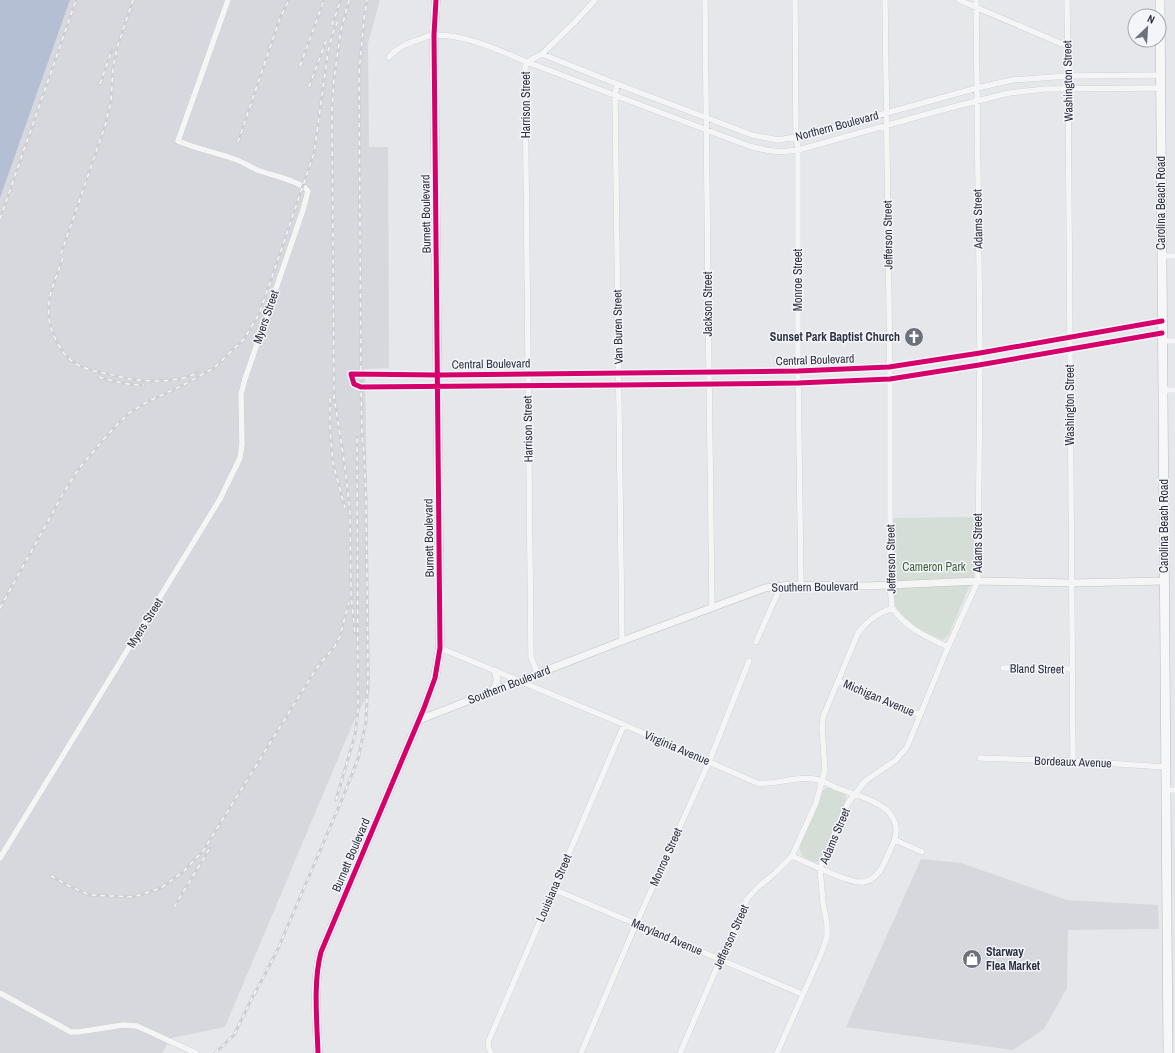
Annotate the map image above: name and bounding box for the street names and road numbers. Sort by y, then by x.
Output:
street label: Washington Street [1059,40,1077,122]
street label: Harrison Street [518,71,534,138]
street label: Northern Boulevard [794,107,880,145]
street label: Carolina Beach Road [1153,156,1169,250]
street label: Burnett Boulevard [417,174,435,254]
street label: Adams Street [969,189,987,250]
street label: Jefferson Street [879,200,897,270]
street label: Monroe Street [790,249,806,311]
street label: Jackson Street [700,271,716,337]
street label: Myers Street [249,288,283,346]
street label: Van Buren Street [609,289,627,365]
street label: Central Boulevard [775,351,855,369]
street label: Central Boulevard [451,355,531,373]
street label: Washington Street [1062,364,1078,446]
street label: Harrison Street [519,395,537,463]
street label: Carolina Beach Road [1156,479,1172,573]
street label: Burnett Boulevard [420,498,438,578]
street label: Adams Street [970,513,986,574]
street label: Jefferson Street [882,524,900,594]
street label: Southern Boulevard [771,578,859,596]
street label: Myers Street [123,595,167,651]
street label: Bland Street [1010,661,1064,677]
street label: Southern Boulevard [466,662,552,708]
street label: Michigan Avenue [841,676,917,720]
street label: Virginia Avenue [642,727,712,769]
street label: Bordeaux Avenue [1034,753,1112,771]
street label: Adams Street [816,805,854,867]
street label: Burnett Boulevard [328,816,374,894]
street label: Monroe Street [646,825,686,889]
street label: Louisiana Street [533,851,576,924]
street label: Jefferson Street [710,902,753,972]
street label: Maryland Avenue [629,915,705,959]

